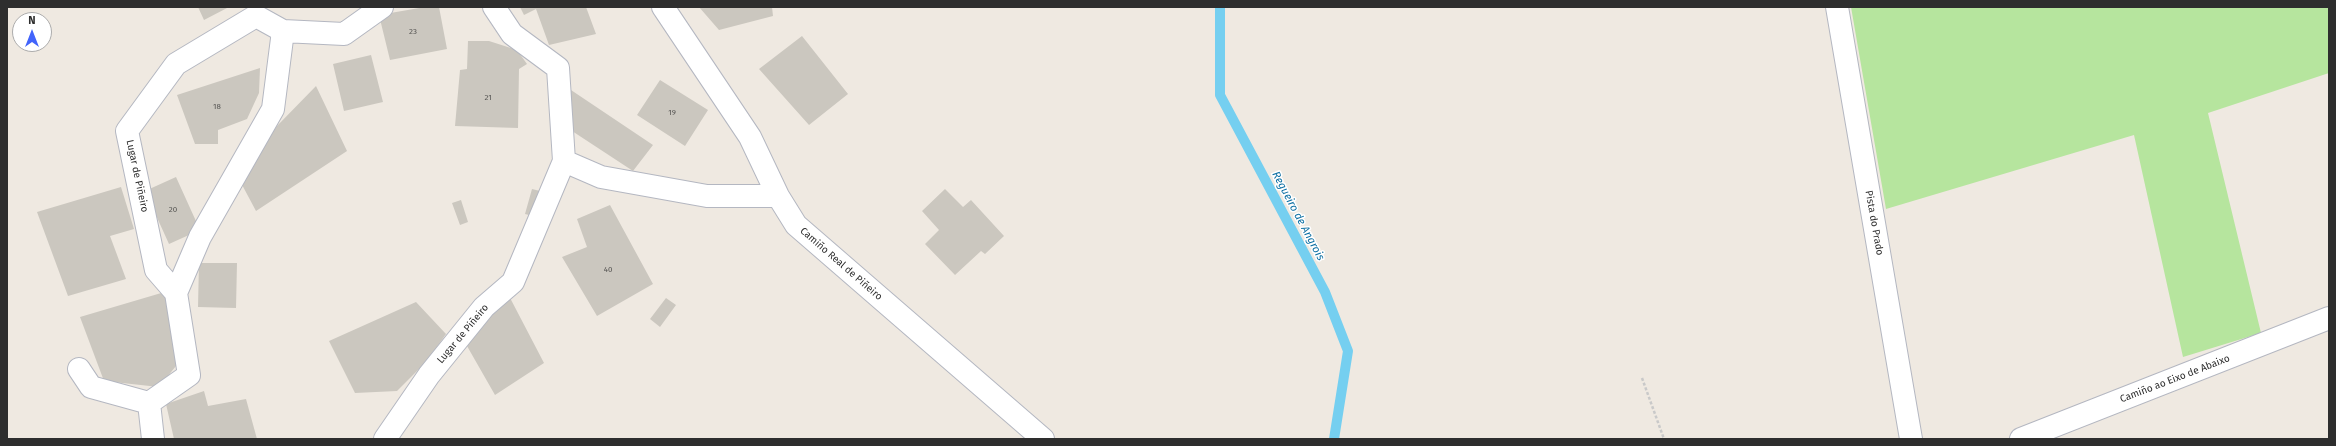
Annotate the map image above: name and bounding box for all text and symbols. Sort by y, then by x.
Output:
north arrow [12,12,52,52]
text: N [28,14,36,27]
house number: 23 [409,27,417,37]
house number: 21 [484,93,492,103]
house number: 18 [213,102,221,112]
house number: 19 [668,108,676,118]
street label: Lugar de Piñeiro [123,139,151,213]
water label: Regueiro de Angrois [1269,169,1327,263]
street label: Pista do Prado [1862,190,1886,256]
house number: 20 [169,205,177,215]
street label: Camiño Real de Piñeiro [797,225,885,303]
house number: 40 [604,265,612,275]
street label: Lugar de Piñeiro [435,302,491,366]
street label: Camiño ao Eixo de Abaixo [2118,353,2232,405]

